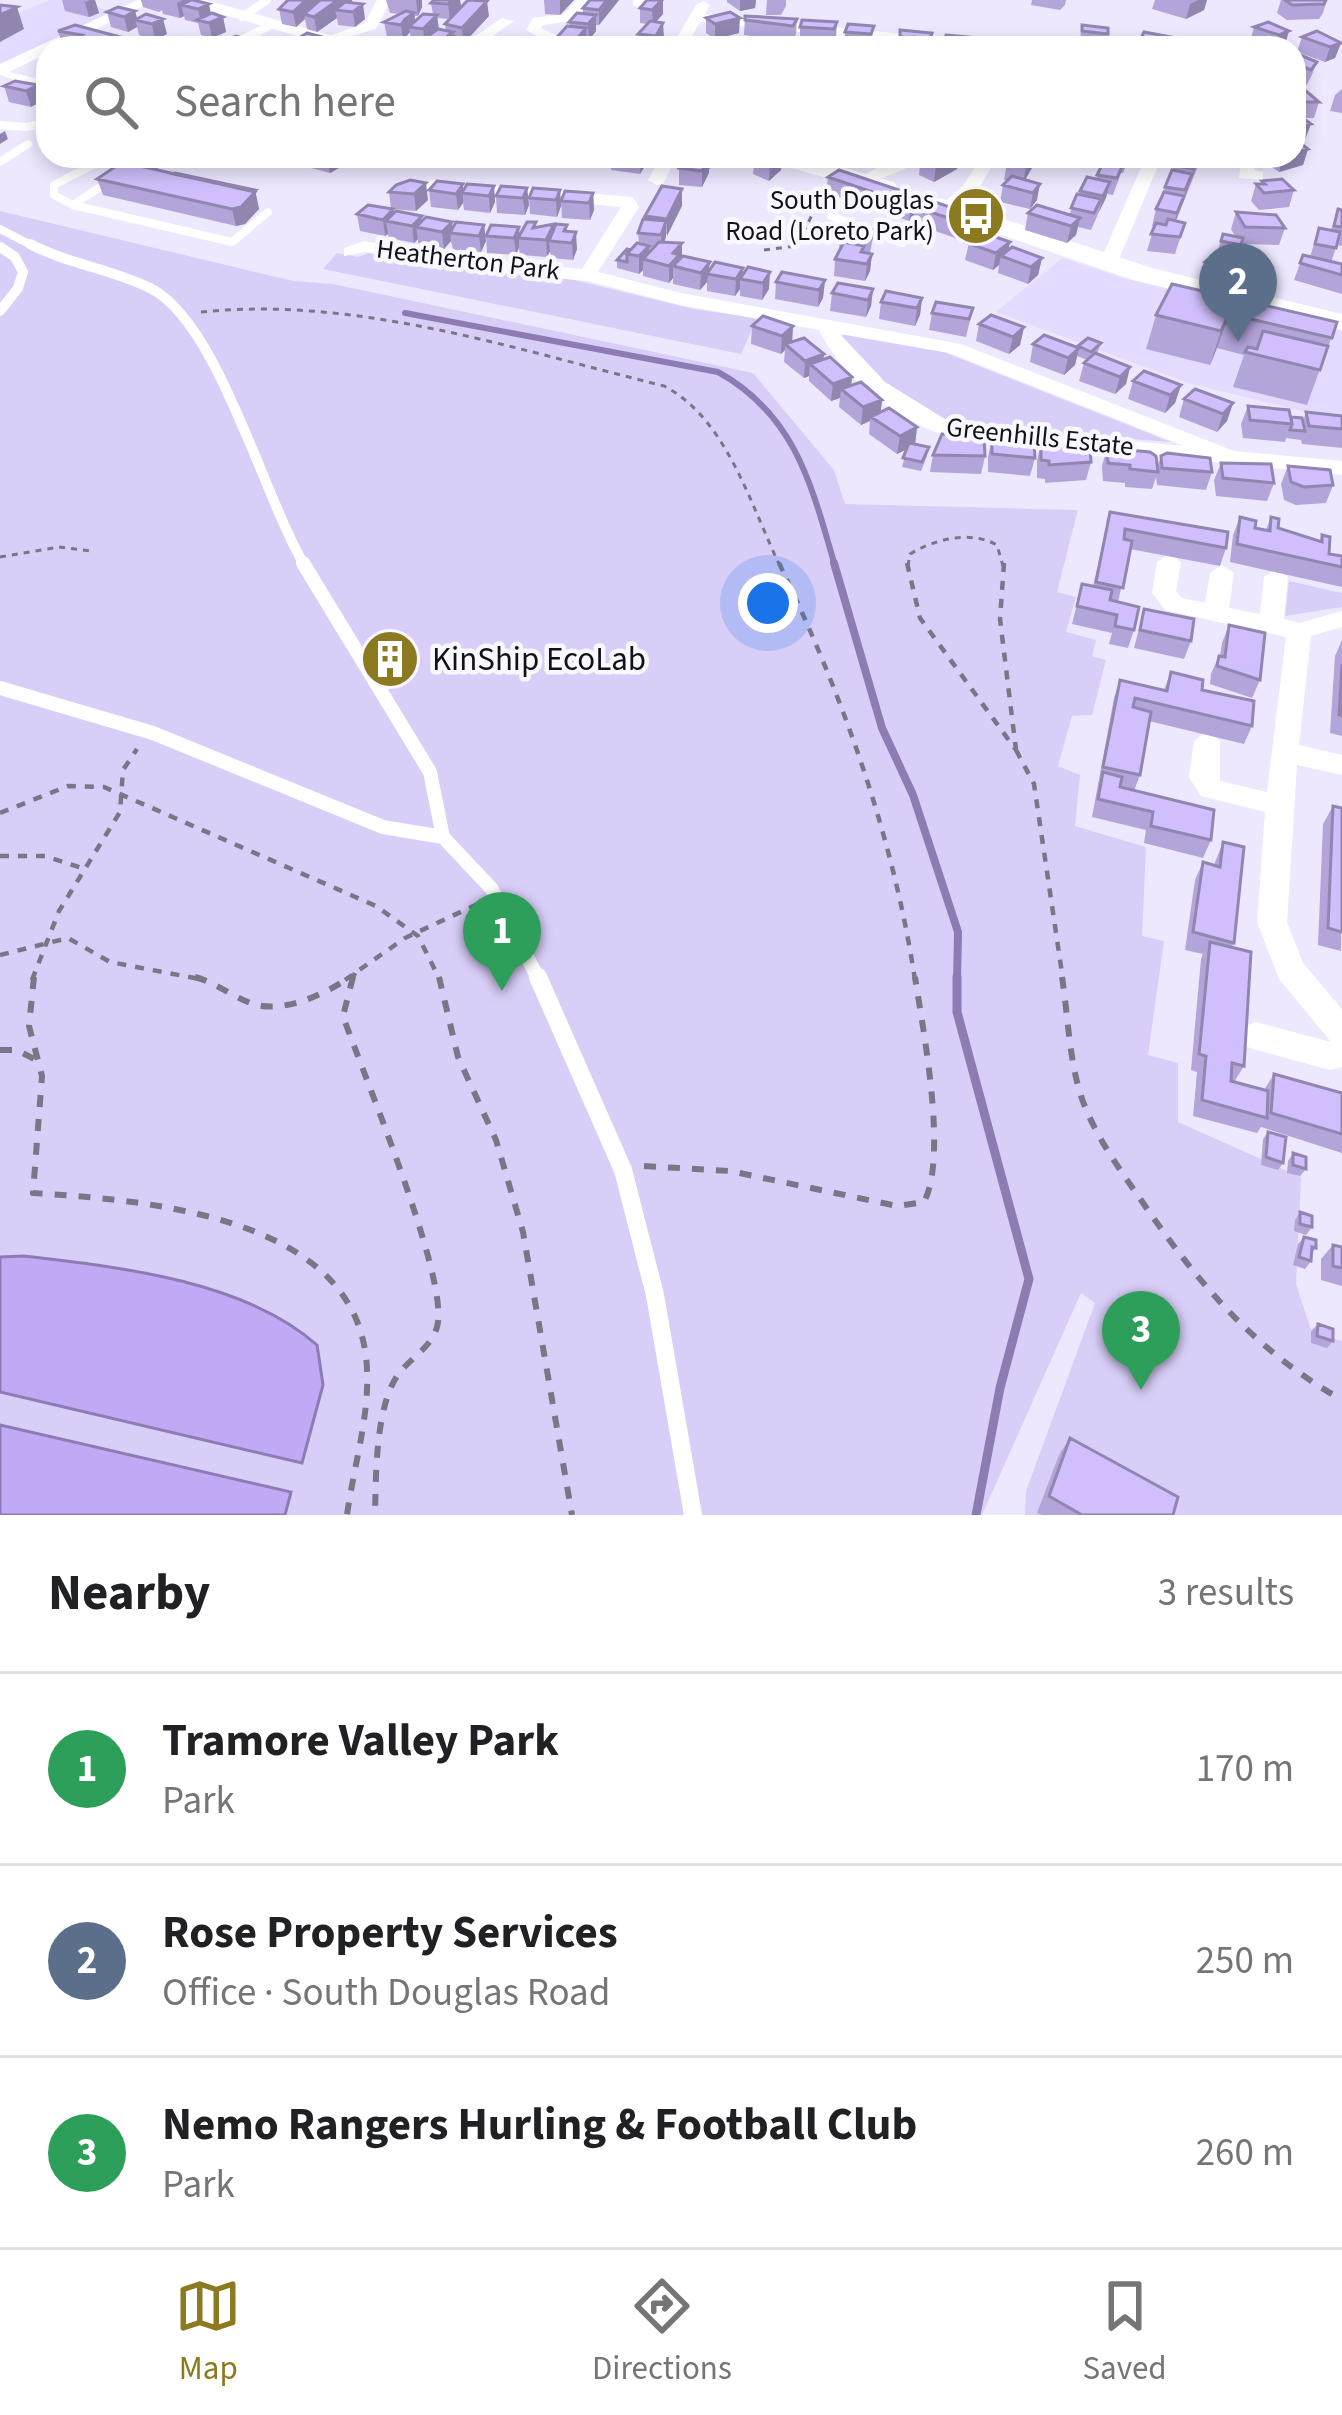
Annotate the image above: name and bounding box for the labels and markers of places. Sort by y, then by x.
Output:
place label: South Douglas Road (Loreto Park) [725,181,934,251]
bus stop icon: South Douglas Road (Loreto Park) [945,185,1007,247]
pin: 2 [1199,243,1277,342]
building icon: KinShip EcoLab [359,628,421,690]
place label: KinShip EcoLab [432,636,646,683]
pin: 1 [463,892,541,991]
pin: 3 [1102,1291,1180,1390]

